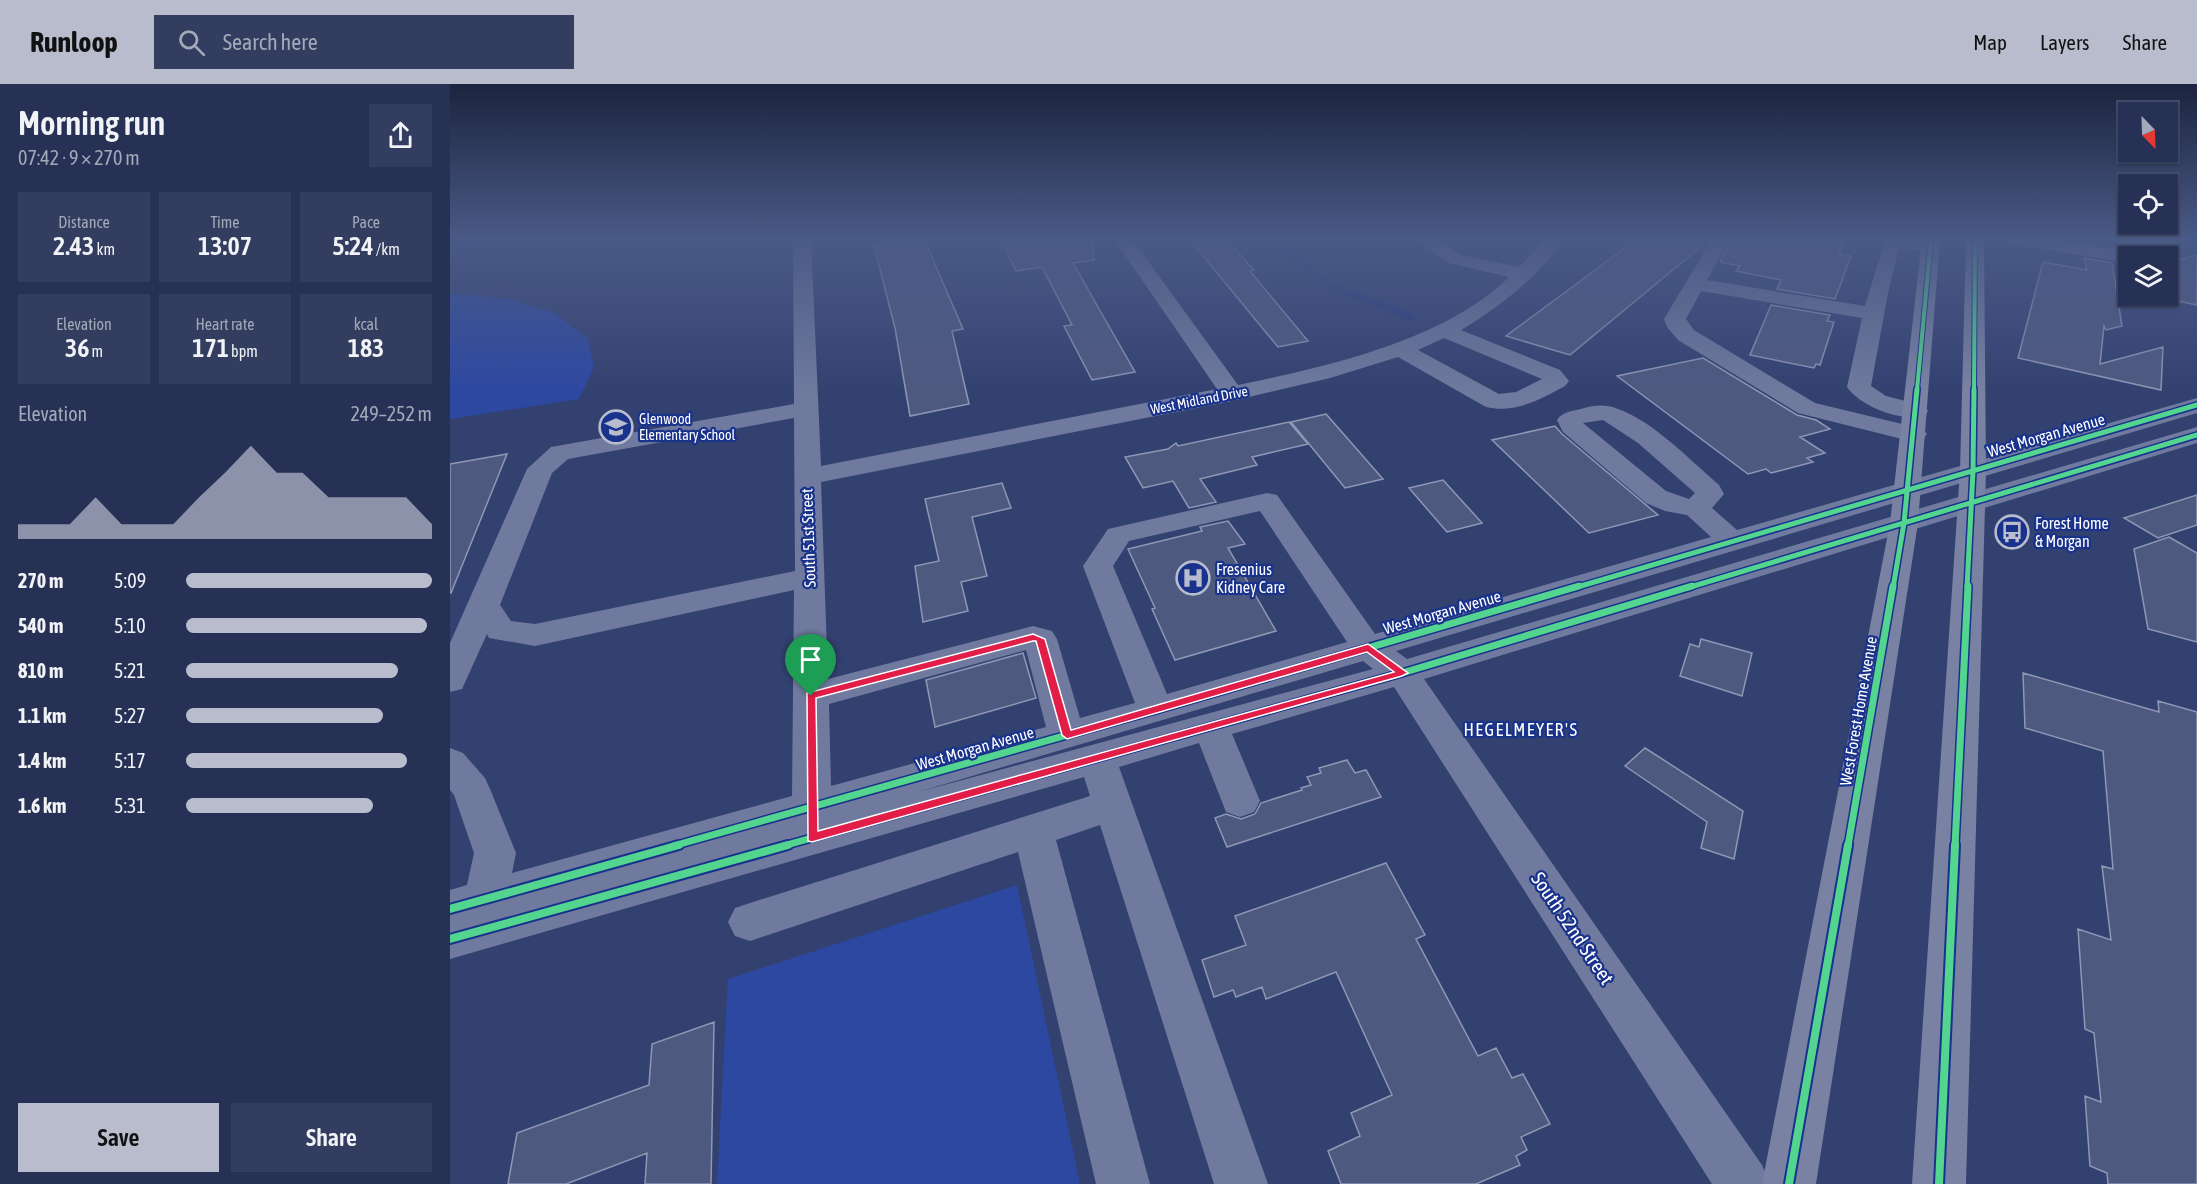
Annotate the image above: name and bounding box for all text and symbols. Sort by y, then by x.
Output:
search box [154,15,574,69]
text: Runloop [30,26,118,58]
icon: search [175,26,208,59]
text: Search here [223,29,318,55]
text: Map [1973,30,2007,54]
text: Layers [2040,30,2090,54]
text: Share [2123,30,2167,54]
north arrow [2118,102,2178,162]
map controls [2118,102,2178,306]
text: Morning run [18,104,165,142]
button: share [369,104,432,167]
text: 07:42 · 9 × 270 m [18,146,140,169]
button: locate [2118,174,2178,234]
text: Distance [58,213,110,231]
text: Time [210,213,240,231]
text: Pace [352,213,380,231]
text: 2.43 [53,231,94,261]
text: 13:07 [198,231,252,261]
text: 5:24 [332,231,374,261]
text: km [94,240,115,258]
text: /km [374,240,400,258]
button: layers [2118,246,2178,306]
text: Elevation [56,315,112,333]
text: Heart rate [196,315,254,333]
text: kcal [354,315,378,333]
text: 36 [65,333,89,363]
text: 171 [192,333,229,363]
text: 183 [348,333,384,363]
text: m [89,342,103,360]
text: bpm [229,342,258,360]
street label: West Midland Drive [1149,383,1249,417]
text: Elevation [18,402,87,425]
text: 249–252 m [350,402,432,425]
school or university icon: Glenwood Elementary School [598,409,634,445]
street label: West Morgan Avenue [1985,410,2107,461]
place label: Glenwood Elementary School [639,411,735,443]
street label: South 51st Street [797,488,819,588]
bus stop icon: Forest Home & Morgan [1994,514,2030,550]
place label: Forest Home & Morgan [2035,514,2109,551]
hospital icon: Fresenius Kidney Care [1175,560,1211,596]
place label: Fresenius Kidney Care [1216,560,1285,597]
text: 270 m [18,569,63,592]
text: 5:09 [114,569,146,592]
street label: West Morgan Avenue [1381,587,1503,638]
text: 540 m [18,614,63,637]
text: 5:10 [114,614,146,637]
pin [785,634,836,696]
street label: West Forest Home Avenue [1836,635,1880,787]
icon: arrive [794,643,827,676]
text: 810 m [18,659,63,682]
text: 5:21 [114,659,146,682]
text: 1.1 km [18,704,66,727]
text: 5:27 [114,704,146,727]
district label: HEGELMEYER'S [1463,719,1579,740]
street label: West Morgan Avenue [914,723,1036,774]
text: 1.4 km [18,749,66,772]
text: 5:17 [114,749,146,772]
text: 1.6 km [18,794,66,817]
text: 5:31 [114,794,146,817]
street label: South 52nd Street [1527,868,1619,989]
button: Save [18,1103,219,1172]
button: Share [231,1103,432,1172]

